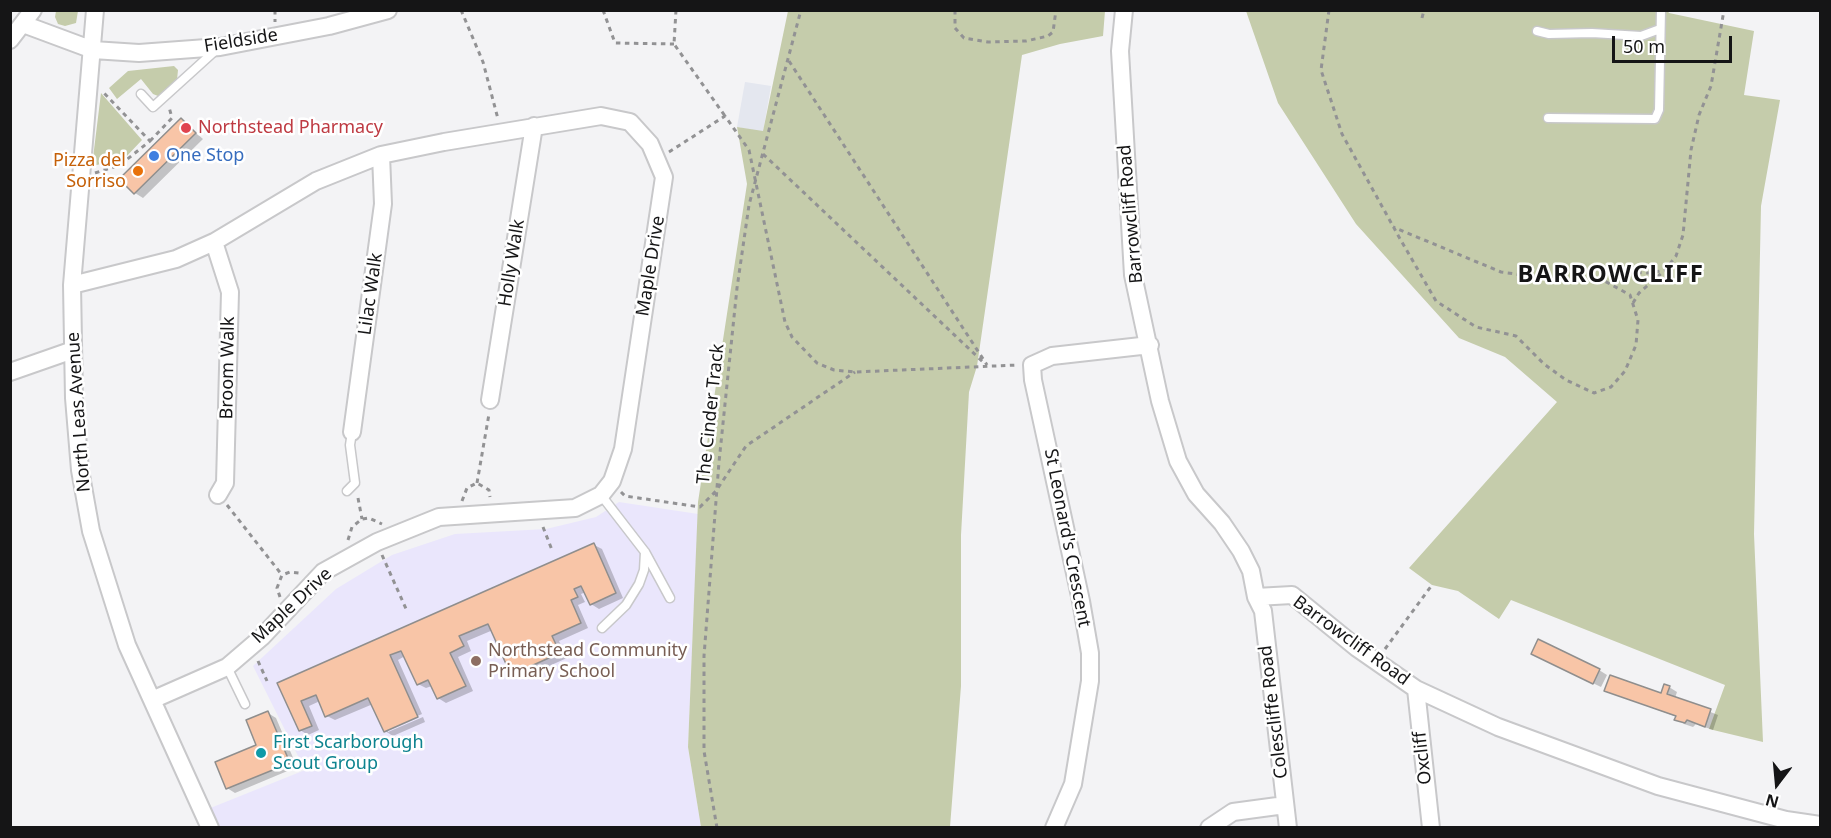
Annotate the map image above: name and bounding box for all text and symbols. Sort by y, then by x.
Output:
scale bar [1615,24,1735,62]
street label: Fieldside [203,25,279,57]
text: 50 m [1623,34,1665,58]
place label: Northstead Pharmacy [198,117,383,139]
marker: Northstead Pharmacy [179,121,193,135]
street label: Barrowcliff Road [1114,144,1148,284]
place label: One Stop [166,145,244,167]
marker: One Stop [147,149,161,163]
place label: Pizza del Sorriso [53,150,126,192]
marker: Pizza del Sorriso [131,164,145,178]
street label: Maple Drive [632,214,670,318]
street label: Holly Walk [494,218,530,308]
street label: Lilac Walk [355,251,387,337]
district label: BARROWCLIFF [1518,261,1704,289]
street label: Broom Walk [216,316,240,420]
street label: North Leas Avenue [63,331,95,493]
street label: The Cinder Track [693,343,729,485]
street label: St Leonard's Crescent [1039,447,1095,629]
street label: Maple Drive [248,563,336,649]
street label: Barrowcliff Road [1288,591,1414,691]
place label: Northstead Community Primary School [488,640,687,682]
street label: Colescliffe Road [1255,644,1293,780]
marker: Northstead Community Primary School [469,654,483,668]
street label: Oxcliff [1409,730,1437,786]
place label: First Scarborough Scout Group [273,732,424,774]
marker: First Scarborough Scout Group [254,746,268,760]
north arrow [1747,754,1807,814]
text: N [1763,789,1781,814]

